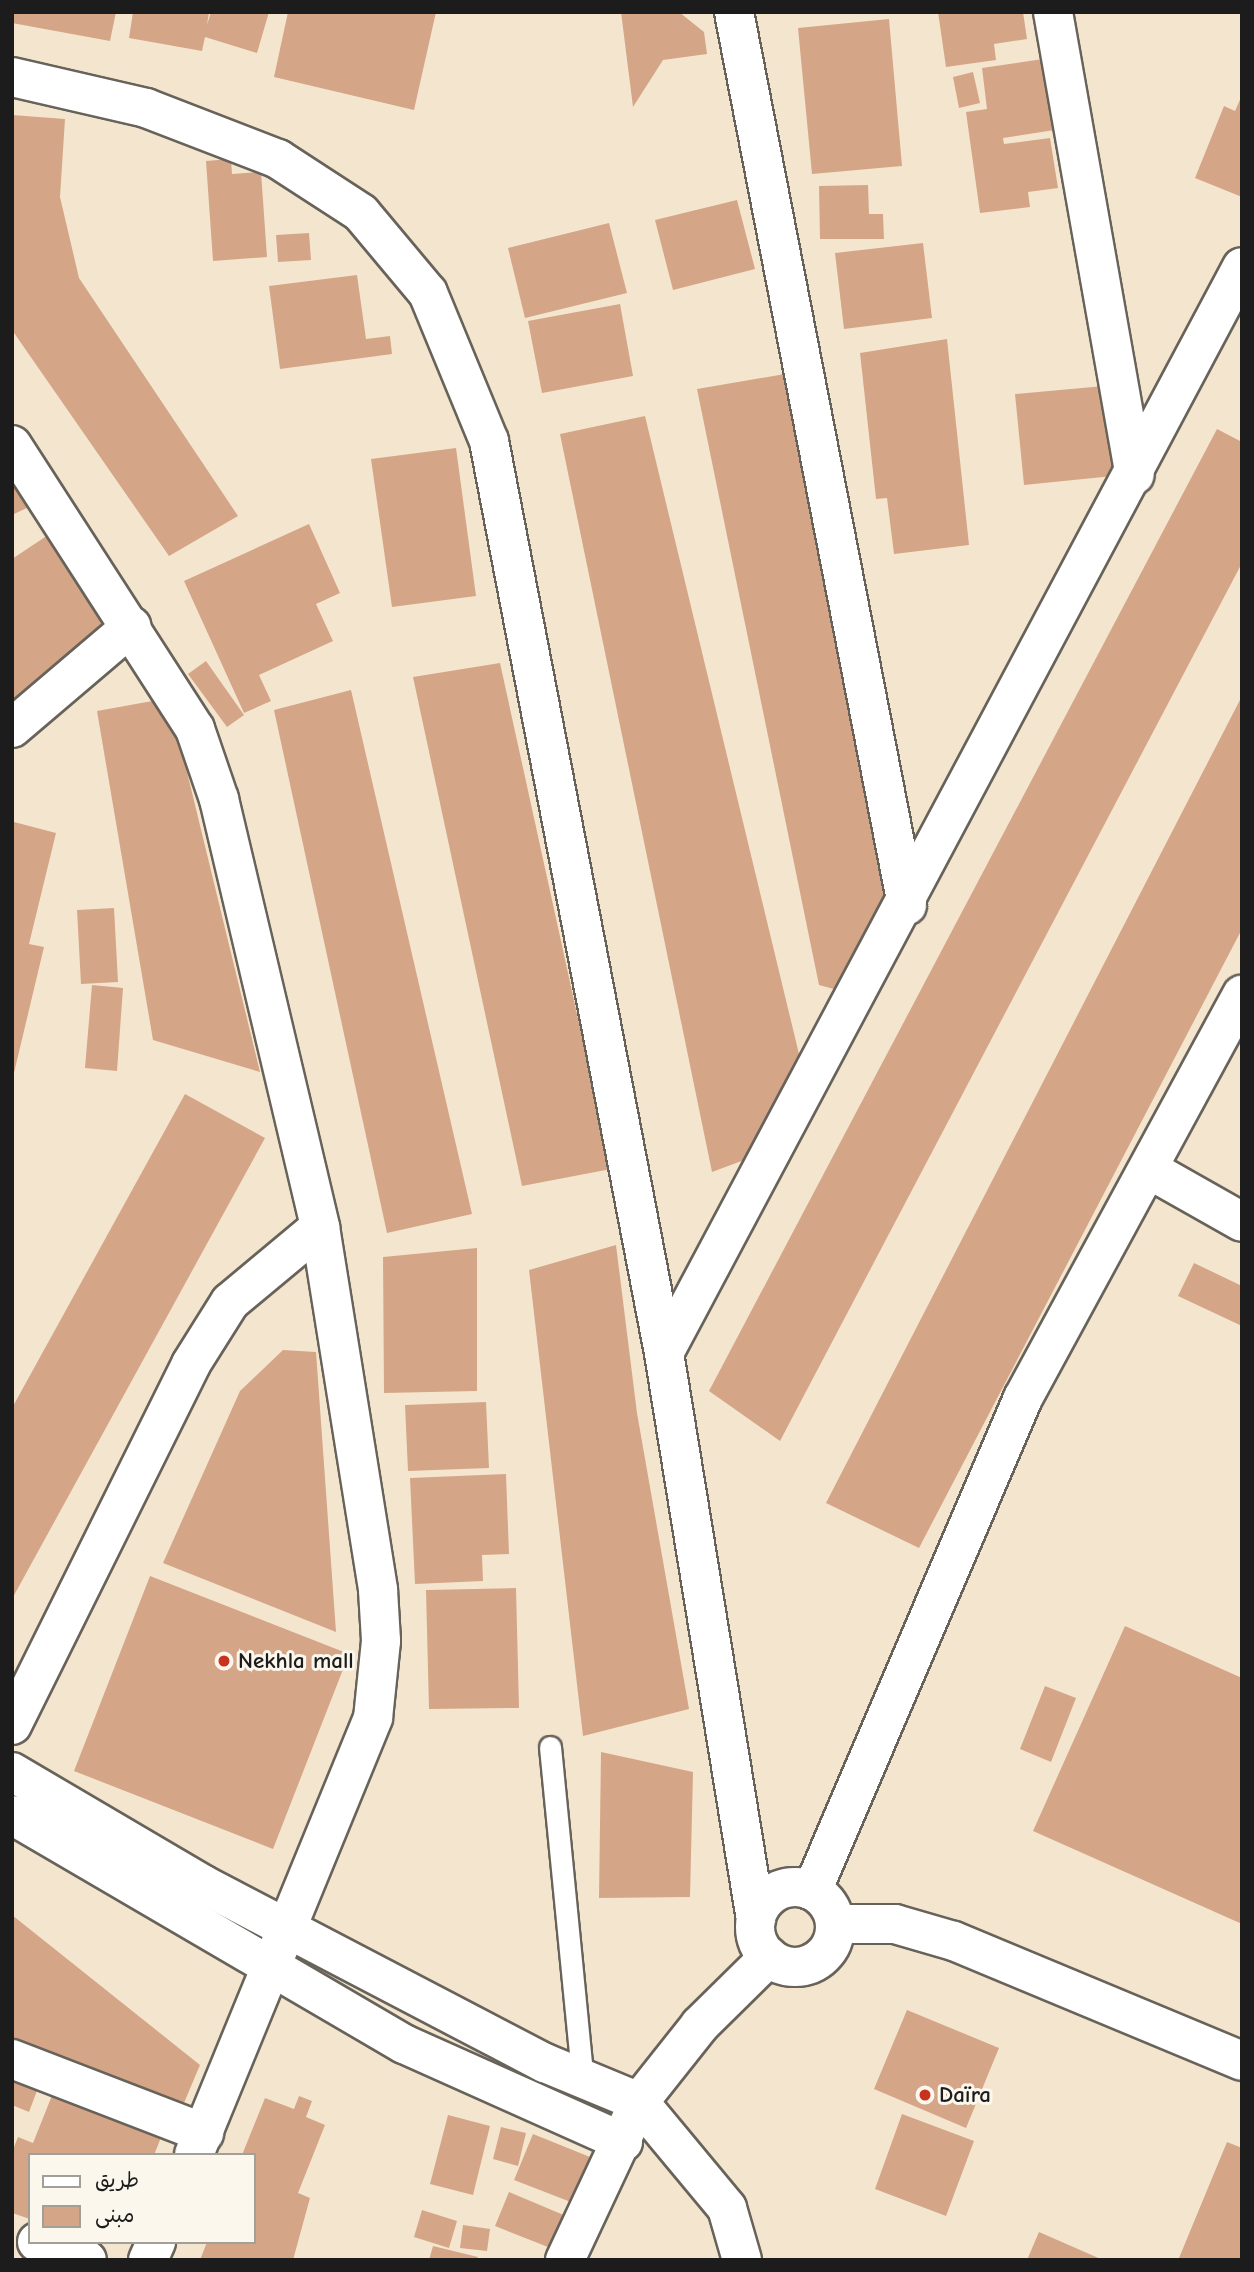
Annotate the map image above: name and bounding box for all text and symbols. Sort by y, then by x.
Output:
place label: Nekhla mall [238,1647,354,1675]
marker: Nekhla mall [216,1653,232,1669]
place label: Daïra [939,2081,991,2109]
marker: Daïra [917,2087,933,2103]
legend [28,2153,256,2244]
text: طريق [95,2168,139,2192]
text: مبنى [95,2203,134,2227]

